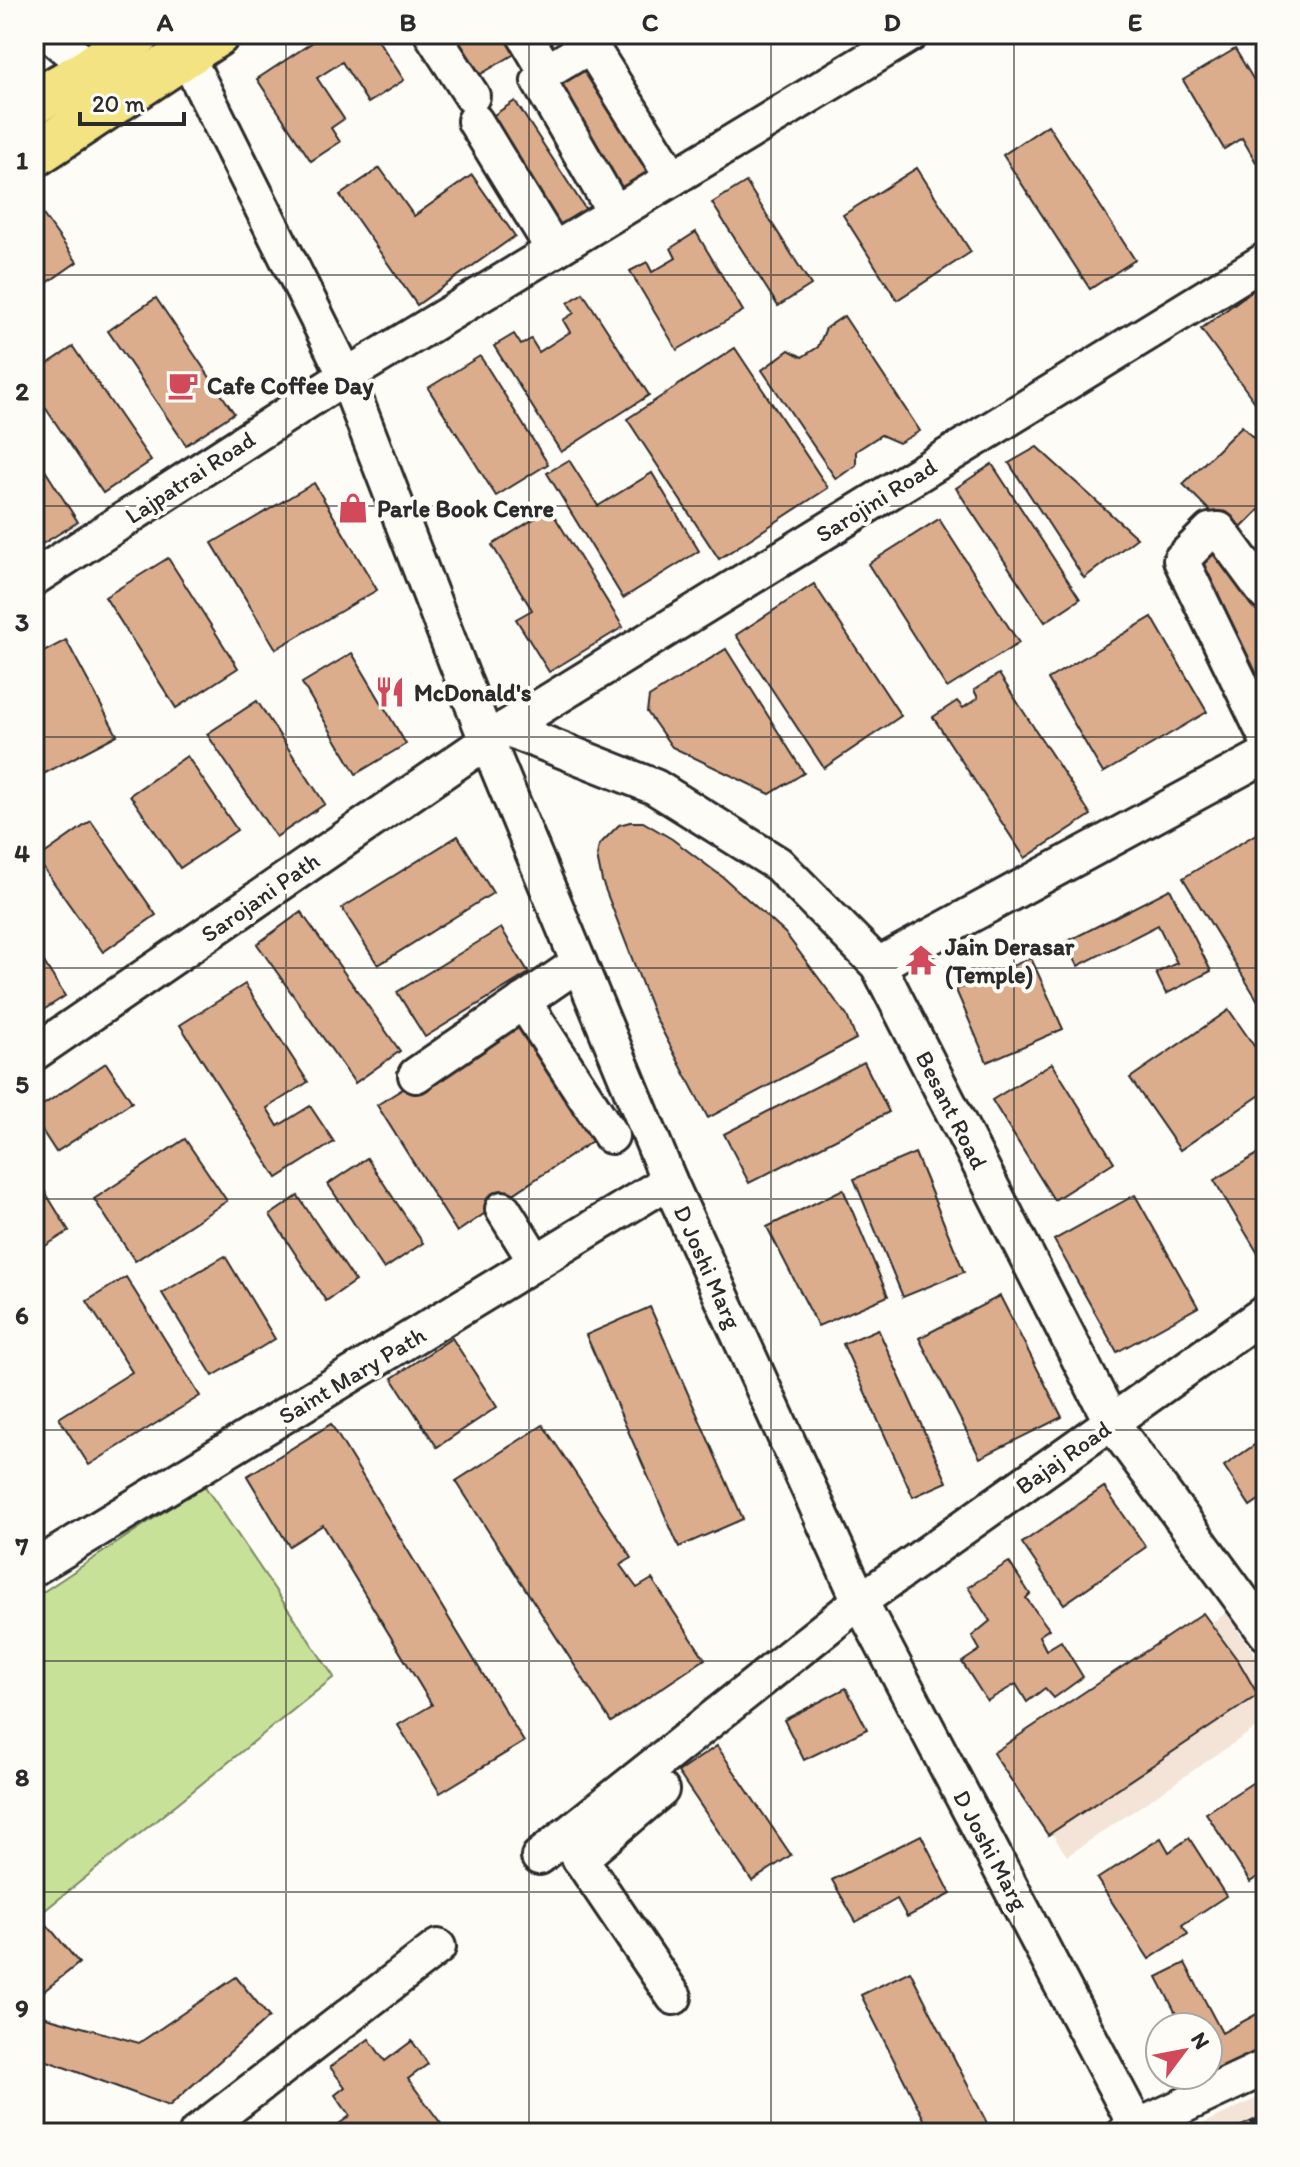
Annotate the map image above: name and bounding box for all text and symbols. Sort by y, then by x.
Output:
text: A [156,6,174,38]
text: B [400,6,417,38]
text: C [642,6,659,38]
text: D [883,6,901,38]
text: E [1128,6,1142,38]
scale bar [80,76,184,126]
text: 20 m [92,89,145,118]
text: 1 [16,144,28,176]
cafe icon: Cafe Coffee Day [166,368,200,402]
place label: Cafe Coffee Day [207,371,374,401]
text: 2 [15,375,29,407]
street label: Lajpatrai Road [120,424,260,530]
street label: Sarojini Road [810,451,942,549]
shop icon: Parle Book Cenre [336,491,370,525]
place label: Parle Book Cenre [377,494,554,523]
text: 3 [15,606,29,638]
restaurant icon: McDonald's [373,675,407,709]
place label: McDonald's [414,678,532,707]
text: 4 [14,837,30,869]
street label: Sarojani Path [195,846,325,948]
place label: Jain Derasar (Temple) [944,932,1075,990]
temple icon: Jain Derasar (Temple) [904,943,938,977]
street label: Besant Road [910,1046,994,1174]
text: 5 [15,1068,29,1100]
street label: D Joshi Marg [668,1201,748,1334]
text: 6 [15,1299,29,1331]
street label: Saint Mary Path [273,1320,431,1430]
street label: Bajaj Road [1010,1414,1116,1500]
text: 7 [15,1530,29,1562]
text: 8 [15,1761,29,1793]
street label: D Joshi Marg [947,1785,1035,1916]
text: 9 [15,1992,29,2024]
north arrow [1144,2011,1224,2091]
text: N [1185,2027,1216,2054]

